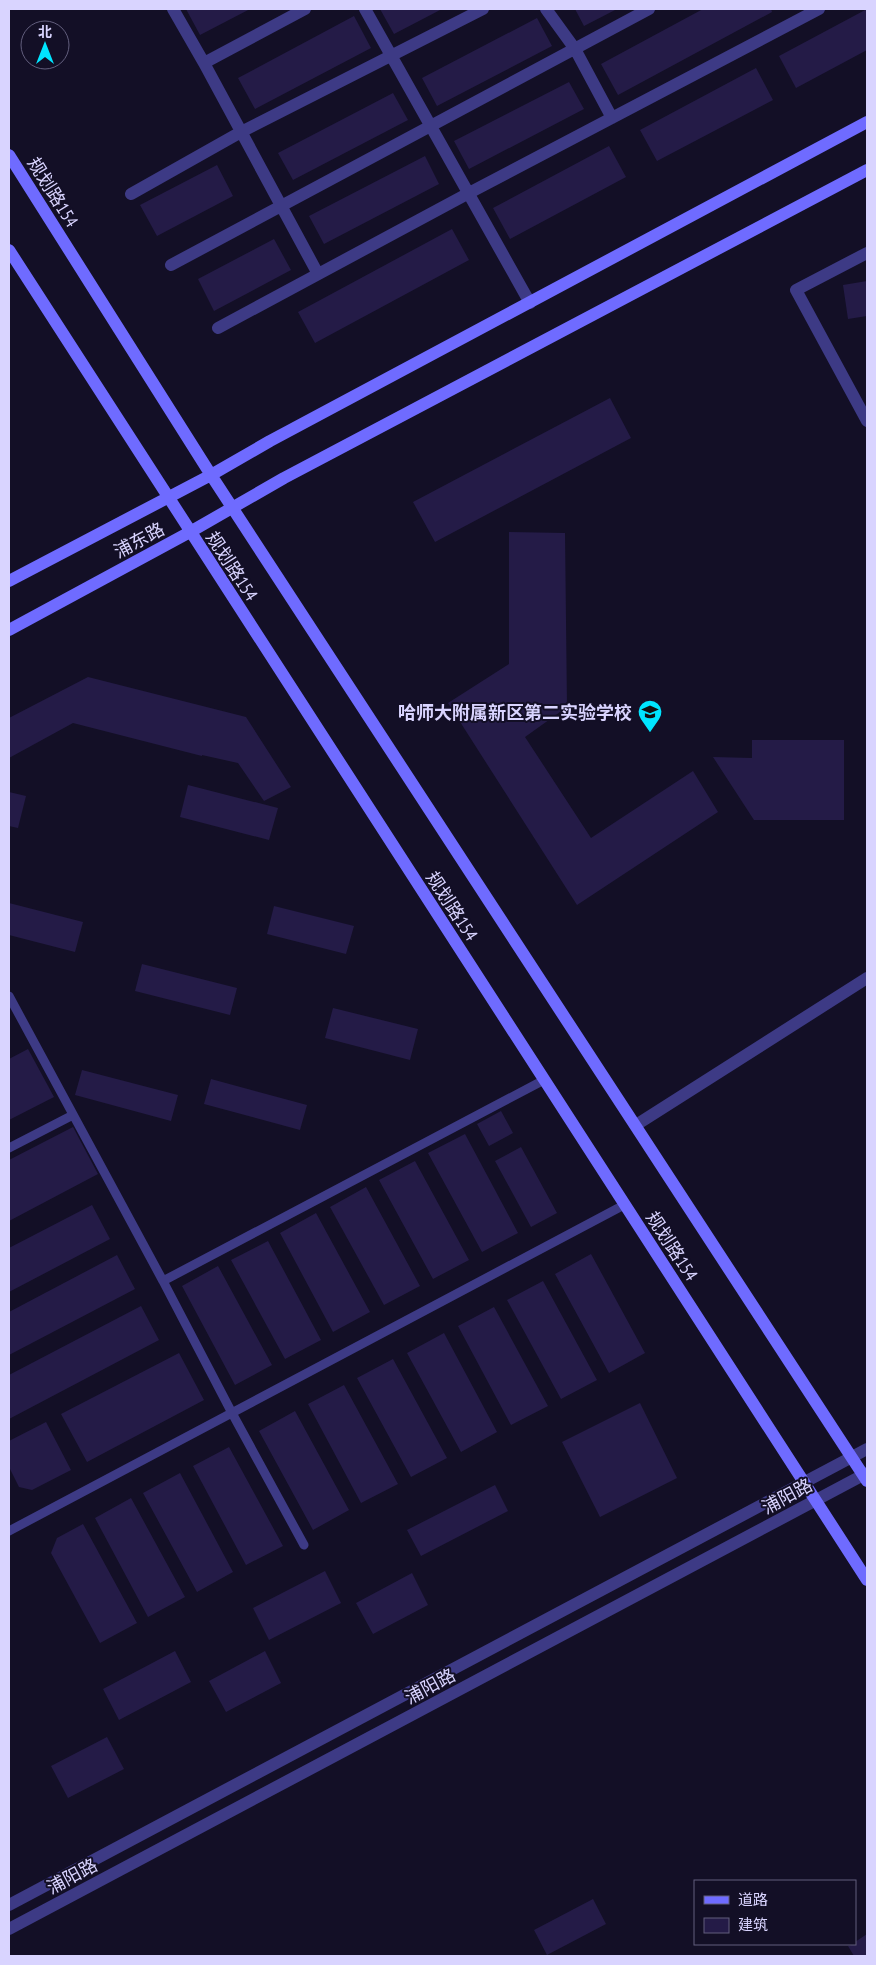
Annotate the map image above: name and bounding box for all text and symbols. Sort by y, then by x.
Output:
north arrow [20,20,70,70]
text: 北 [38,23,52,41]
street label: 规划路154 [22,153,84,231]
street label: 浦东路 [110,517,168,563]
street label: 规划路154 [201,527,263,605]
school or university icon: 哈师大附属新区第二实验学校 [637,699,663,733]
place label: 哈师大附属新区第二实验学校 [398,701,632,724]
street label: 规划路154 [421,867,483,945]
street label: 规划路154 [641,1207,703,1285]
street label: 浦阳路 [758,1473,816,1519]
street label: 浦阳路 [401,1663,459,1709]
street label: 浦阳路 [43,1853,101,1899]
legend [694,1880,856,1945]
text: 道路 [738,1890,768,1909]
text: 建筑 [738,1915,768,1934]

